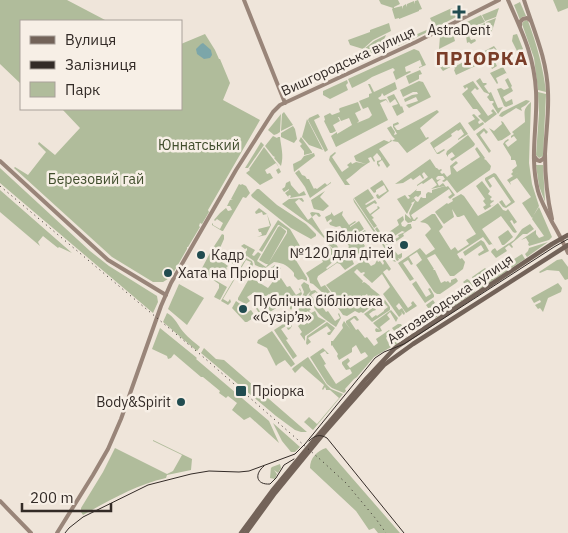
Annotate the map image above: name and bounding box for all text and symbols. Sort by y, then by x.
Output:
marker: AstraDent [452,5,466,19]
legend [20,20,182,110]
place label: AstraDent [427,21,491,39]
street label: Вишгородська вулиця [278,22,418,100]
text: Вулиця [65,30,116,49]
district label: ПРІОРКА [435,46,529,70]
text: Залізниця [65,55,136,74]
text: Парк [65,80,100,99]
park label: Юннатський [158,136,240,154]
park label: Березовий гай [48,170,144,188]
place label: Бібліотека №120 для дітей [290,228,395,262]
marker: Бібліотека №120 для дітей [398,239,410,251]
place label: Кадр [211,246,244,264]
marker: Кадр [195,249,207,261]
street label: Автозаводська вулиця [383,250,517,348]
place label: Хата на Пріорці [178,264,279,282]
marker: Хата на Пріорці [162,267,174,279]
place label: Публічна бібліотека «Сузір’я» [253,292,383,326]
marker: Публічна бібліотека «Сузір’я» [237,303,249,315]
place label: Пріорка [252,382,305,400]
marker: Пріорка [234,384,248,398]
place label: Body&Spirit [96,393,171,411]
marker: Body&Spirit [175,396,187,408]
scale bar [22,480,111,512]
text: 200 m [30,488,74,507]

